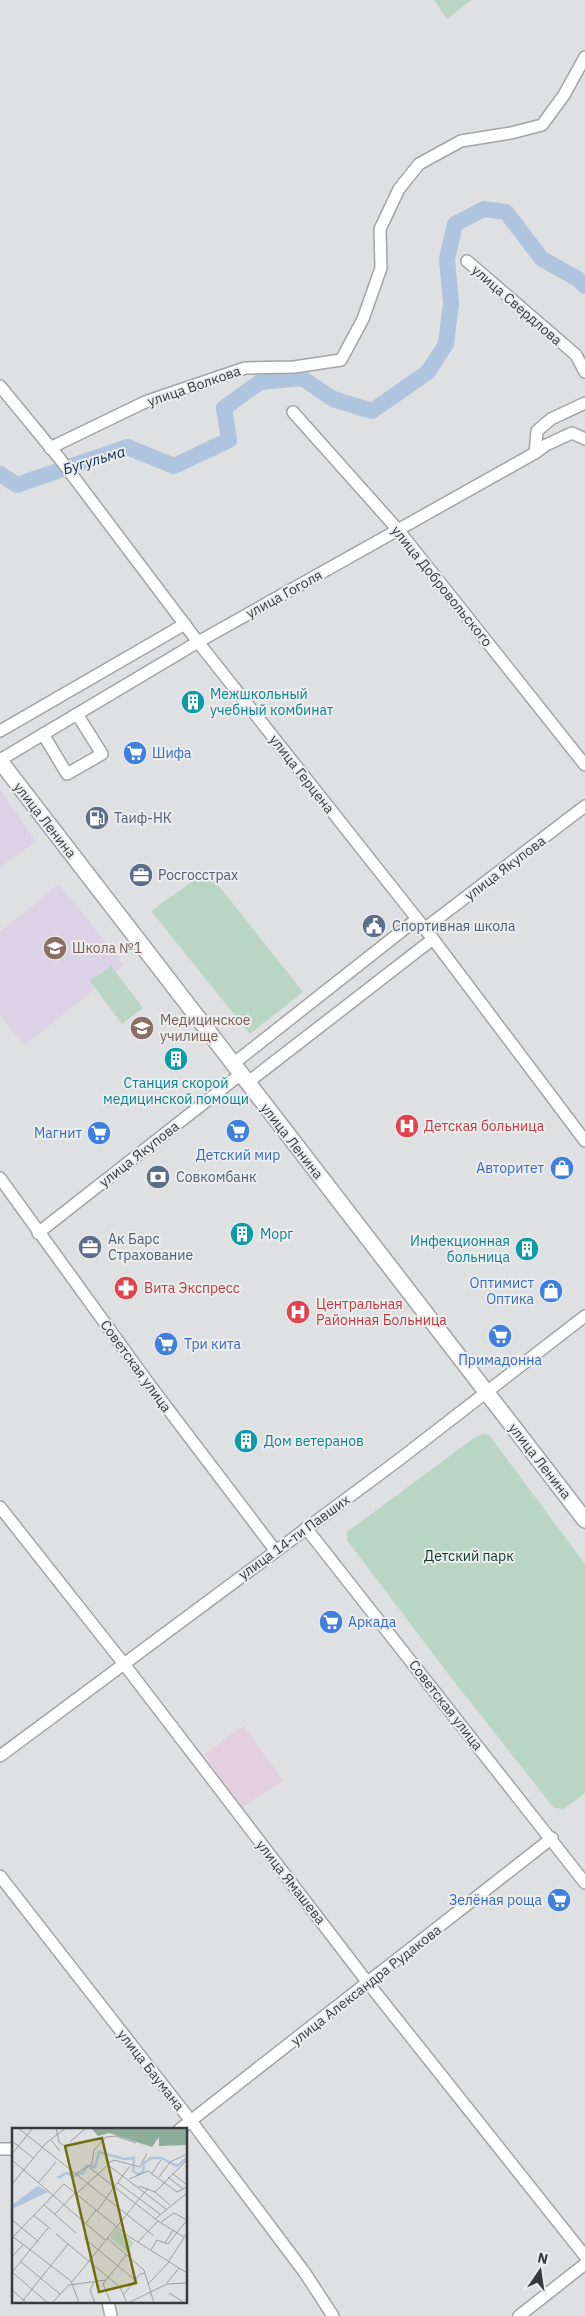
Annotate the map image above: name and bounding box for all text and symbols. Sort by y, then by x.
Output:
street label: улица Свердлова [468,261,566,349]
street label: улица Волкова [145,361,243,410]
water label: Бугульма [60,441,128,478]
street label: улица Добровольского [388,522,497,650]
street label: улица Гоголя [243,566,325,622]
place label: Межшкольный учебный комбинат [210,685,334,719]
building icon: Межшкольный учебный комбинат [180,689,206,715]
street label: улица Герцена [266,731,339,817]
supermarket icon: Шифа [122,740,148,766]
place label: Шифа [152,744,192,762]
street label: улица Ленина [10,778,81,862]
fuel station icon: Таиф-НК [84,805,110,831]
place label: Таиф-НК [114,809,172,827]
street label: улица Якупова [461,831,549,904]
office icon: Росгосстрах [128,862,154,888]
place label: Росгосстрах [158,866,238,884]
public building icon: Спортивная школа [361,913,387,939]
place label: Спортивная школа [392,917,516,935]
school or university icon: Школа №1 [42,935,68,961]
place label: Школа №1 [72,939,142,957]
place label: Медицинское училище [160,1011,251,1045]
school or university icon: Медицинское училище [129,1015,155,1041]
building icon: Станция скорой медицинской помощи [163,1046,189,1072]
place label: Станция скорой медицинской помощи [103,1074,249,1108]
street label: улица Ленина [257,1099,328,1183]
hospital icon: Детская больница [394,1113,420,1139]
street label: улица Якупова [95,1117,183,1191]
place label: Детская больница [424,1117,545,1135]
supermarket icon: Детский мир [225,1118,251,1144]
supermarket icon: Магнит [86,1120,112,1146]
place label: Магнит [34,1124,82,1142]
place label: Детский мир [196,1146,280,1164]
shop icon: Авторитет [549,1155,575,1181]
place label: Авторитет [476,1159,544,1177]
bank icon: Совкомбанк [145,1164,171,1190]
place label: Совкомбанк [176,1168,257,1186]
building icon: Морг [229,1221,255,1247]
place label: Морг [260,1225,293,1243]
place label: Ак Барс Страхование [108,1230,193,1264]
place label: Инфекционная больница [410,1232,511,1266]
office icon: Ак Барс Страхование [77,1234,103,1260]
building icon: Инфекционная больница [514,1236,540,1262]
place label: Оптимист Оптика [470,1274,535,1308]
pharmacy icon: Вита Экспресс [113,1275,139,1301]
shop icon: Оптимист Оптика [538,1278,564,1304]
place label: Вита Экспресс [144,1279,240,1297]
place label: Центральная Районная Больница [316,1295,447,1329]
hospital icon: Центральная Районная Больница [285,1299,311,1325]
street label: Советская улица [96,1316,176,1416]
supermarket icon: Примадонна [487,1323,513,1349]
supermarket icon: Три кита [153,1331,179,1357]
place label: Три кита [184,1335,241,1353]
place label: Примадонна [458,1351,542,1369]
street label: улица Ленина [505,1419,576,1503]
building icon: Дом ветеранов [233,1428,259,1454]
place label: Дом ветеранов [264,1432,364,1450]
street label: улица 14-ти Павших [235,1490,353,1584]
park label: Детский парк [424,1547,514,1565]
supermarket icon: Аркада [318,1609,344,1635]
place label: Аркада [348,1613,397,1631]
street label: Советская улица [405,1656,487,1754]
street label: улица Ямашева [252,1836,330,1928]
supermarket icon: Зелёная роща [546,1887,572,1913]
place label: Зелёная роща [449,1891,543,1909]
street label: улица Александра Рудакова [287,1920,445,2049]
street label: улица Баумана [114,2026,189,2115]
inset map [12,2128,188,2304]
north arrow [515,2246,565,2296]
text: N [536,2248,550,2268]

